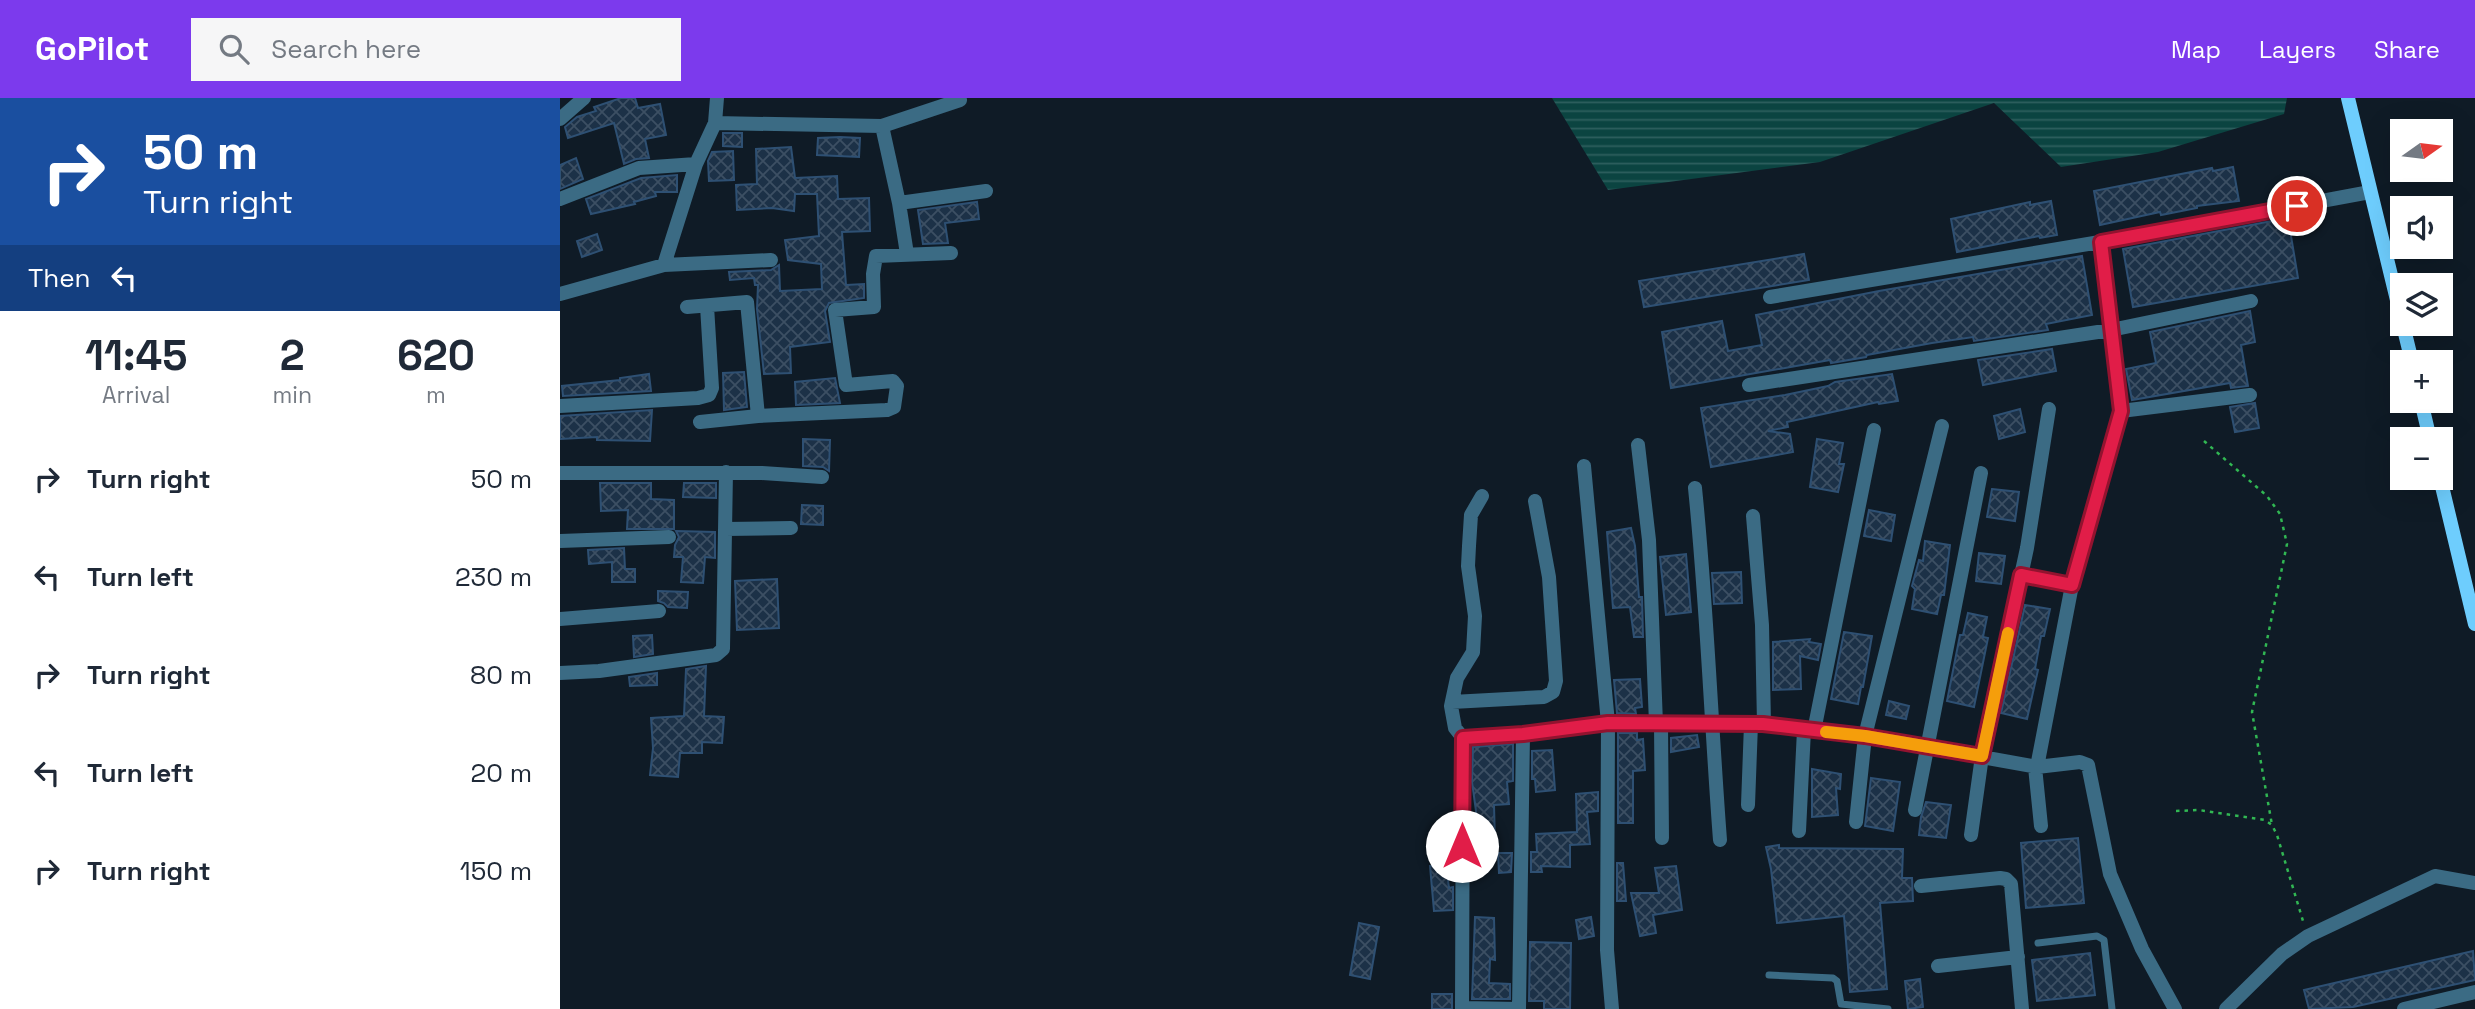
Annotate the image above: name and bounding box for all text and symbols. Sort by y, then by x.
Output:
search box [191,18,681,81]
text: GoPilot [35,28,149,70]
icon: search [215,30,253,68]
text: Search here [271,32,421,66]
text: Map [2171,34,2221,65]
text: Layers [2259,34,2336,65]
text: Share [2374,34,2440,65]
north arrow [2390,119,2454,182]
map controls [2390,119,2453,490]
text: 50 m [143,121,258,183]
icon: right [28,126,119,217]
pin [2267,176,2327,236]
text: Turn right [143,182,293,222]
icon: arrive [2278,187,2316,225]
button: sound [2390,196,2453,259]
icon: left [105,259,143,297]
text: Then [28,261,91,295]
button: layers [2390,273,2453,336]
text: 11:45 [85,329,187,382]
text: 2 [280,329,305,382]
text: 620 [397,329,475,382]
button: + [2390,350,2453,413]
text: Arrival [102,380,170,410]
text: min [272,380,312,410]
text: m [426,380,446,410]
button: − [2390,427,2453,490]
icon: right [28,460,66,498]
text: Turn right [87,462,211,496]
text: 50 m [471,462,532,496]
icon: left [28,558,66,596]
text: Turn left [87,560,194,594]
text: 230 m [455,560,532,594]
icon: right [28,656,66,694]
text: Turn right [87,658,211,692]
text: 80 m [470,658,532,692]
icon: left [28,754,66,792]
text: Turn left [87,756,194,790]
text: 20 m [471,756,532,790]
position arrow [1425,809,1499,883]
icon: right [28,852,66,890]
text: Turn right [87,854,211,888]
text: 150 m [460,854,532,888]

